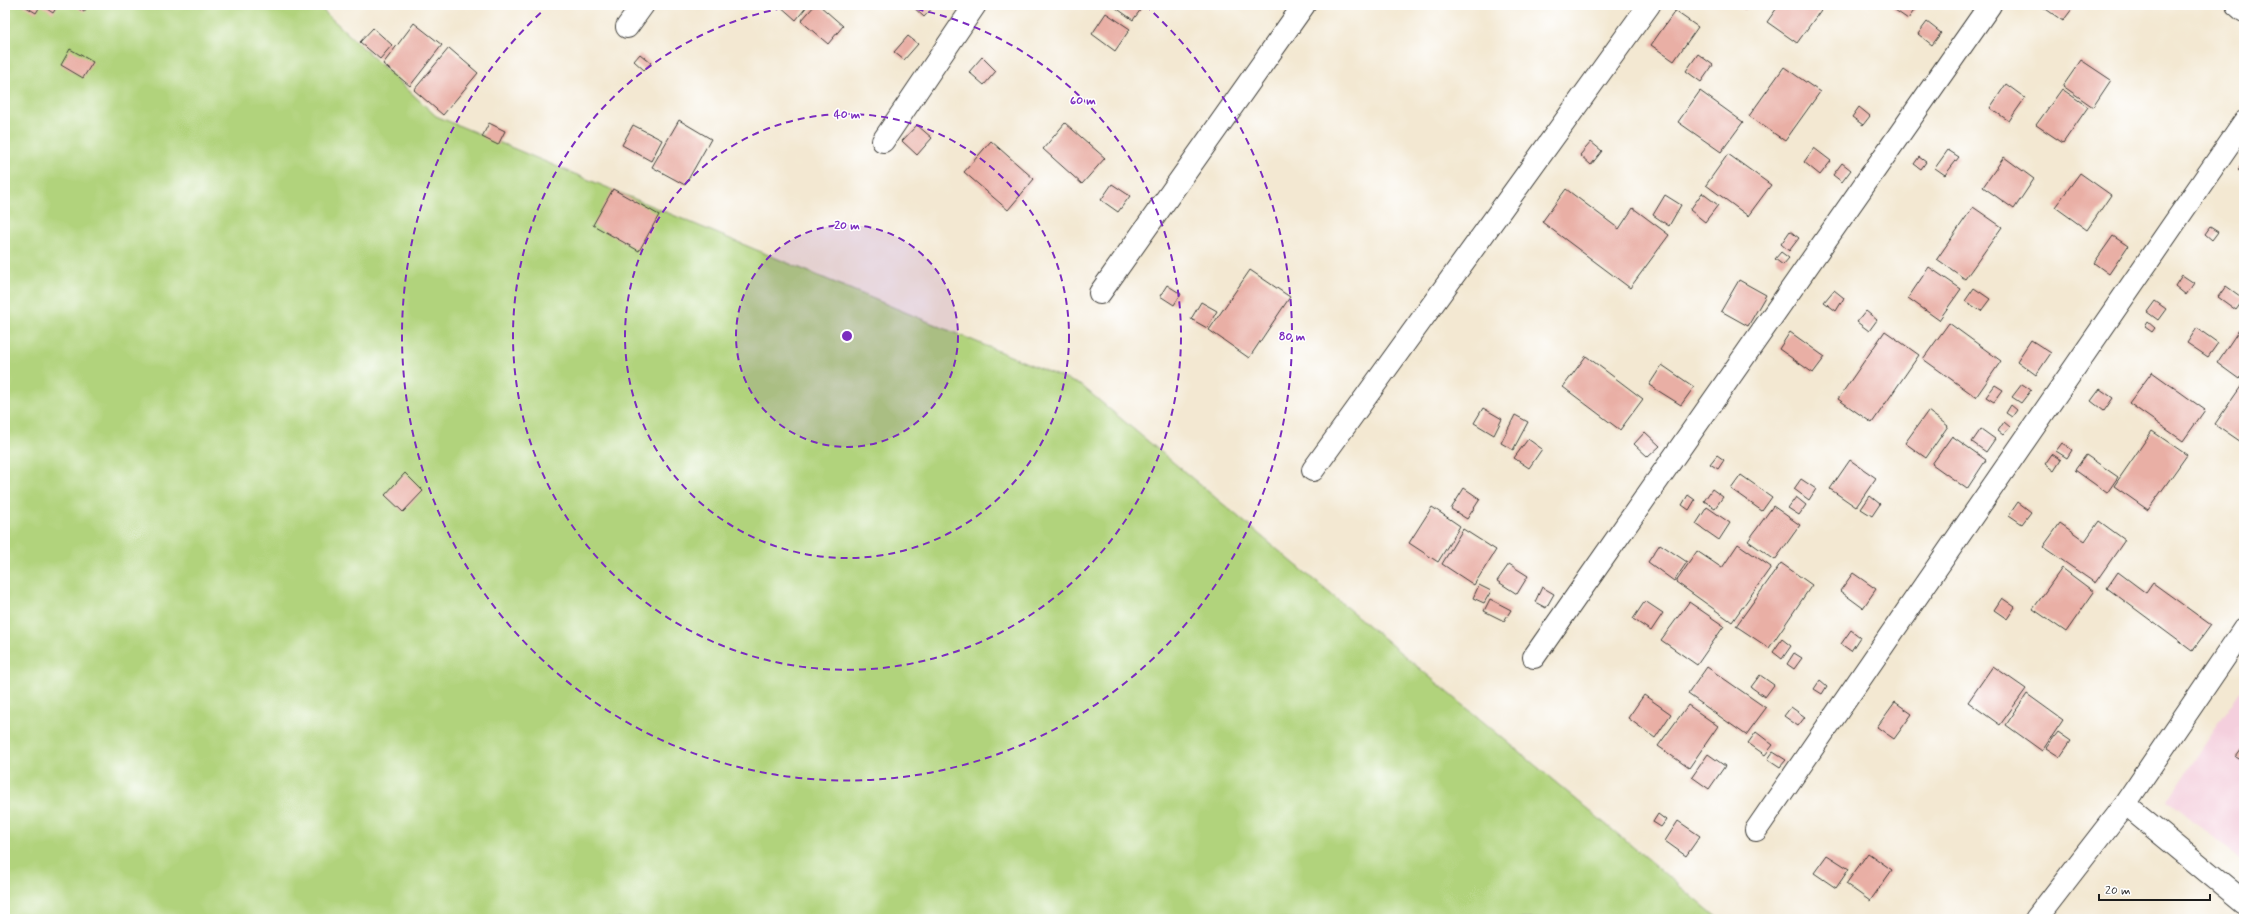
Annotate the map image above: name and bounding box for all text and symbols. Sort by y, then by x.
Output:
text: 60 m [1070,93,1096,109]
text: 40 m [834,107,861,123]
text: 20 m [834,218,860,234]
centre of rings [840,329,854,343]
text: 80 m [1279,329,1306,345]
scale bar [2099,876,2210,902]
text: 20 m [2105,883,2131,899]

